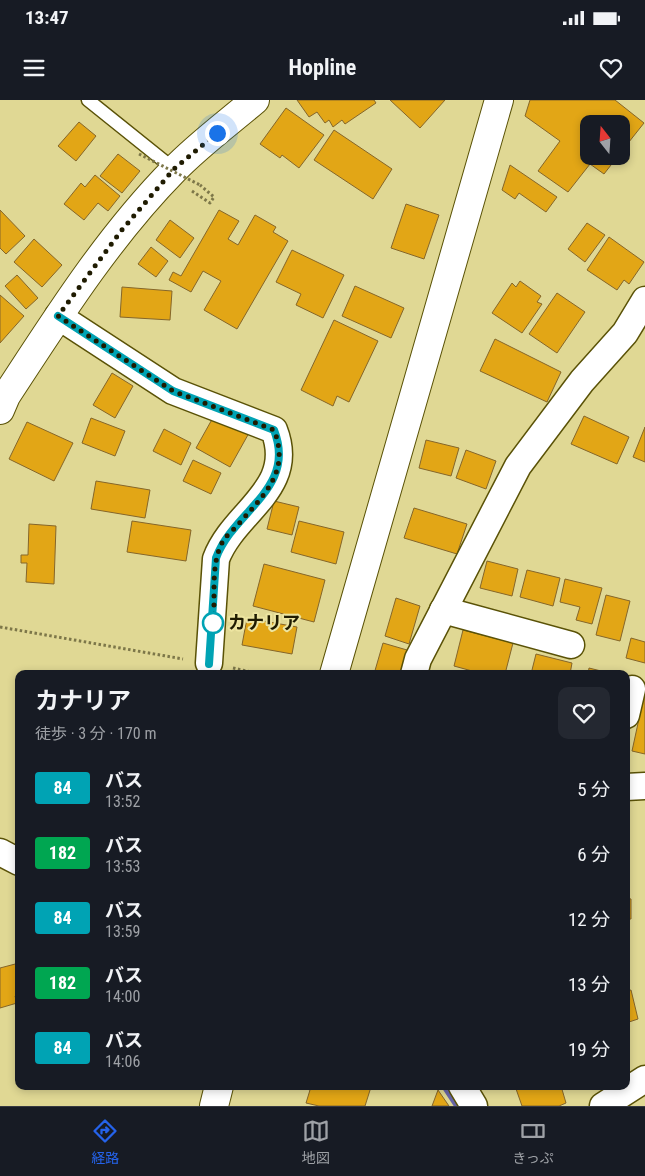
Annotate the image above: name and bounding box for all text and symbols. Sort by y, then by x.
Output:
text: 13:47 [25,6,69,29]
icon: menu [20,54,48,82]
icon: heart [597,54,625,82]
text: Hopline [289,55,356,80]
north arrow [580,115,630,165]
map controls [580,115,630,165]
your location [205,121,230,146]
marker: カナリア [202,612,224,634]
place label: カナリア [228,612,300,633]
text: カナリア [35,687,131,715]
button: heart [558,687,610,739]
text: 徒歩 · 3 分 · 170 m [35,724,156,743]
text: バス [105,769,143,792]
text: 84 [53,777,72,798]
text: 5 分 [577,778,610,801]
text: 13:52 [105,792,140,811]
text: バス [105,834,143,857]
text: 182 [49,842,76,863]
text: 6 分 [577,843,610,866]
text: 13:53 [105,857,140,876]
text: バス [105,899,143,922]
text: 84 [53,907,72,928]
text: 12 分 [568,908,610,931]
text: 13:59 [105,922,140,941]
text: バス [105,964,143,987]
text: 182 [49,972,76,993]
text: 13 分 [568,973,610,996]
text: 14:00 [105,987,140,1006]
text: バス [105,1029,143,1052]
text: 84 [53,1037,72,1058]
text: 19 分 [568,1038,610,1061]
text: 14:06 [105,1052,140,1071]
tab: 経路 [91,1117,119,1167]
tab: 地図 [302,1117,330,1167]
tab: きっぷ [512,1117,554,1167]

